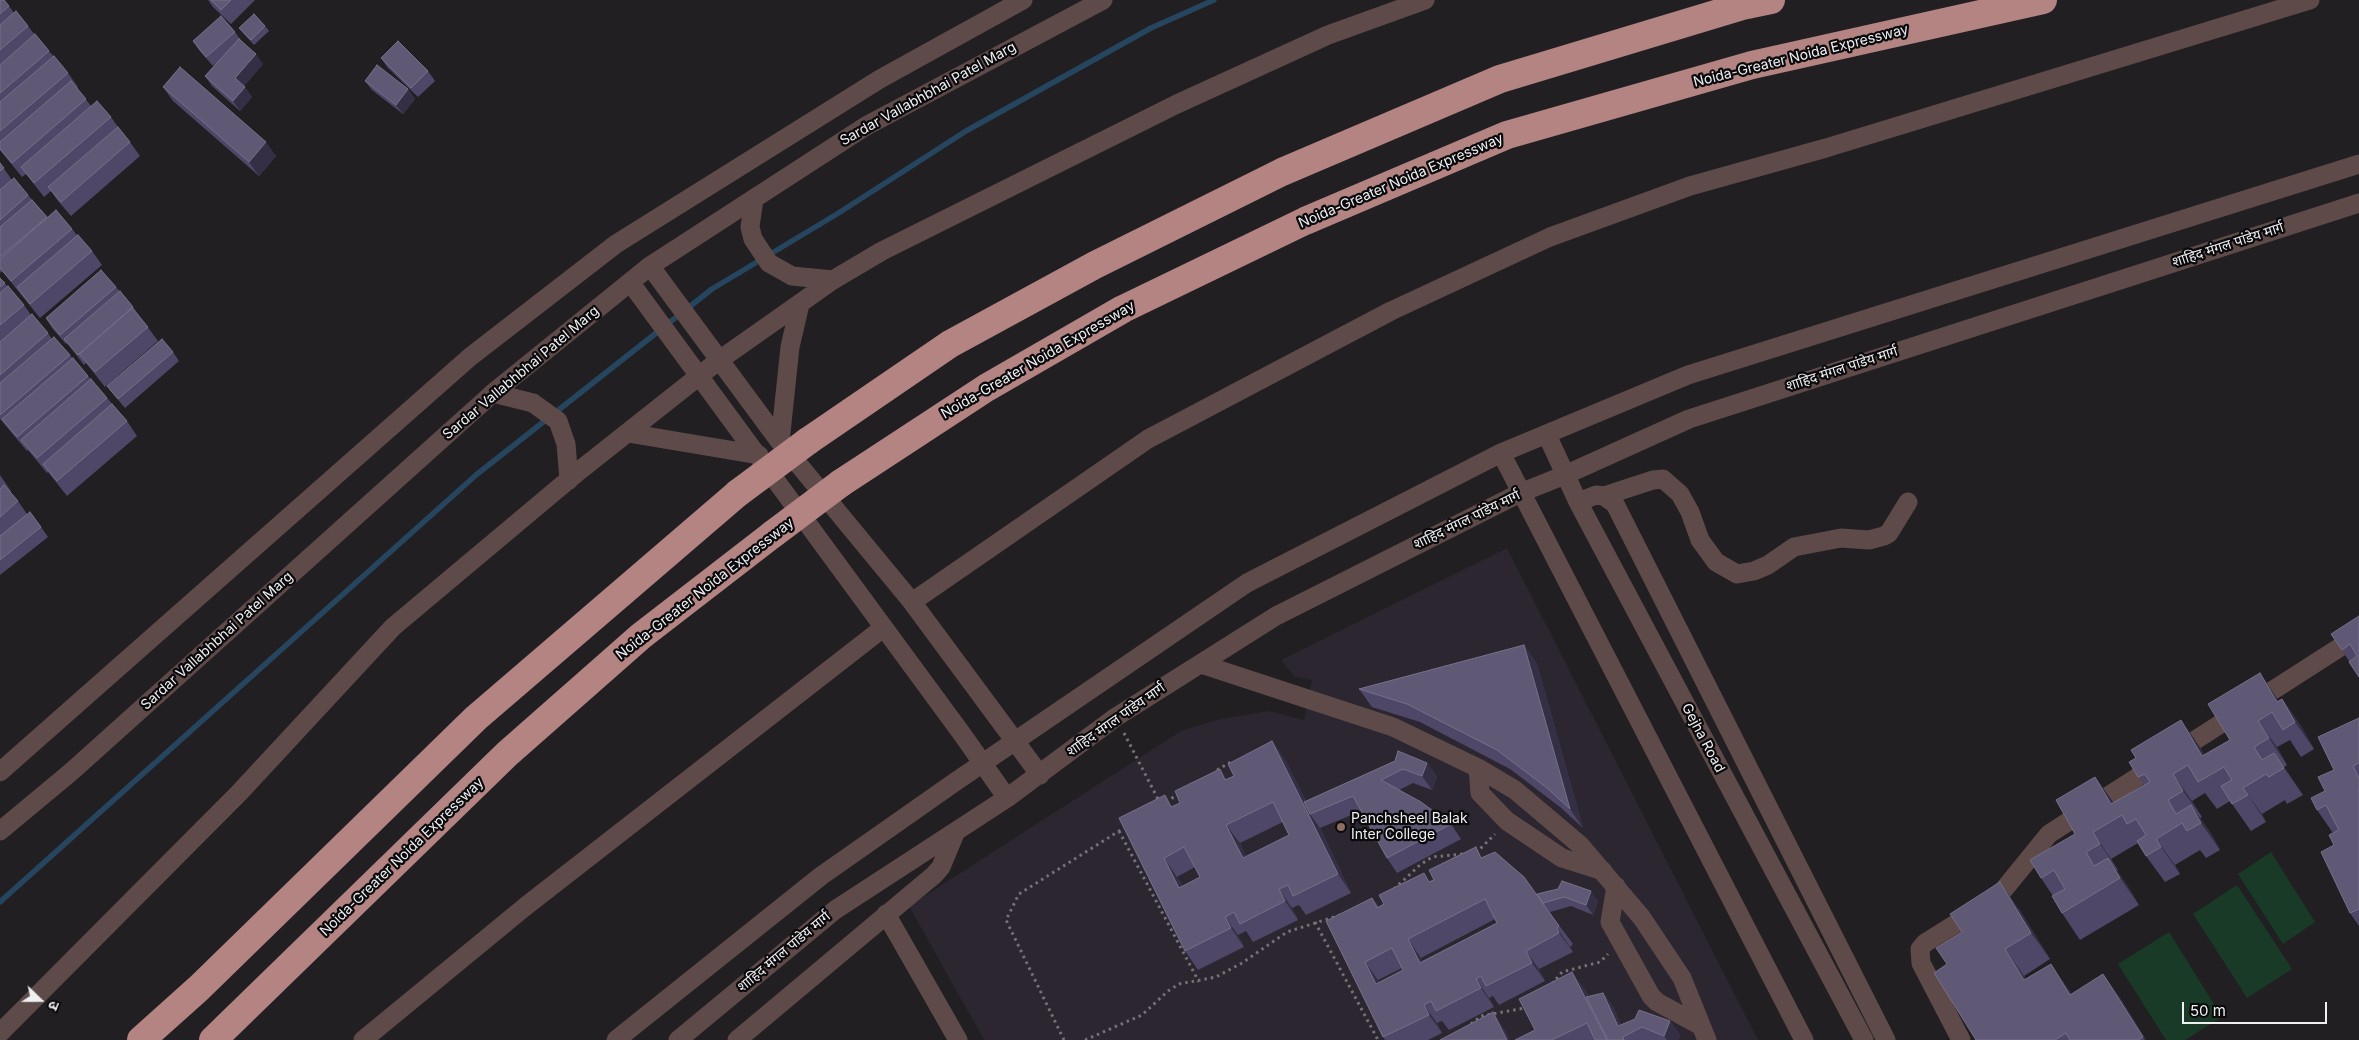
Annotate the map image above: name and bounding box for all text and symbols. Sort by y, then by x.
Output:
street label: Noida-Greater Noida Expressway [1692,21,1910,91]
street label: Sardar Vallabhbhai Patel Marg [837,38,1019,150]
street label: Noida-Greater Noida Expressway [1296,130,1506,232]
street label: शाहिद मंगल पांडेय मार्ग [2170,219,2286,271]
street label: Noida-Greater Noida Expressway [938,297,1138,423]
street label: Sardar Vallabhbhai Patel Marg [439,303,603,443]
street label: शाहिद मंगल पांडेय मार्ग [1784,343,1900,395]
street label: शाहिद मंगल पांडेय मार्ग [1411,487,1523,553]
street label: Noida-Greater Noida Expressway [613,514,797,664]
street label: Sardar Vallabhbhai Patel Marg [138,568,296,714]
street label: शाहिद मंगल पांडेय मार्ग [1064,680,1168,760]
street label: Gejha Road [1678,701,1728,775]
street label: Noida-Greater Noida Expressway [317,774,487,940]
place label: Panchsheel Balak Inter College [1351,811,1468,844]
marker: Panchsheel Balak Inter College [1335,821,1347,833]
street label: शाहिद मंगल पांडेय मार्ग [734,908,834,996]
north arrow [15,975,65,1025]
scale bar [2184,992,2329,1024]
text: उ [45,999,64,1013]
text: 50 m [2190,1001,2226,1020]

